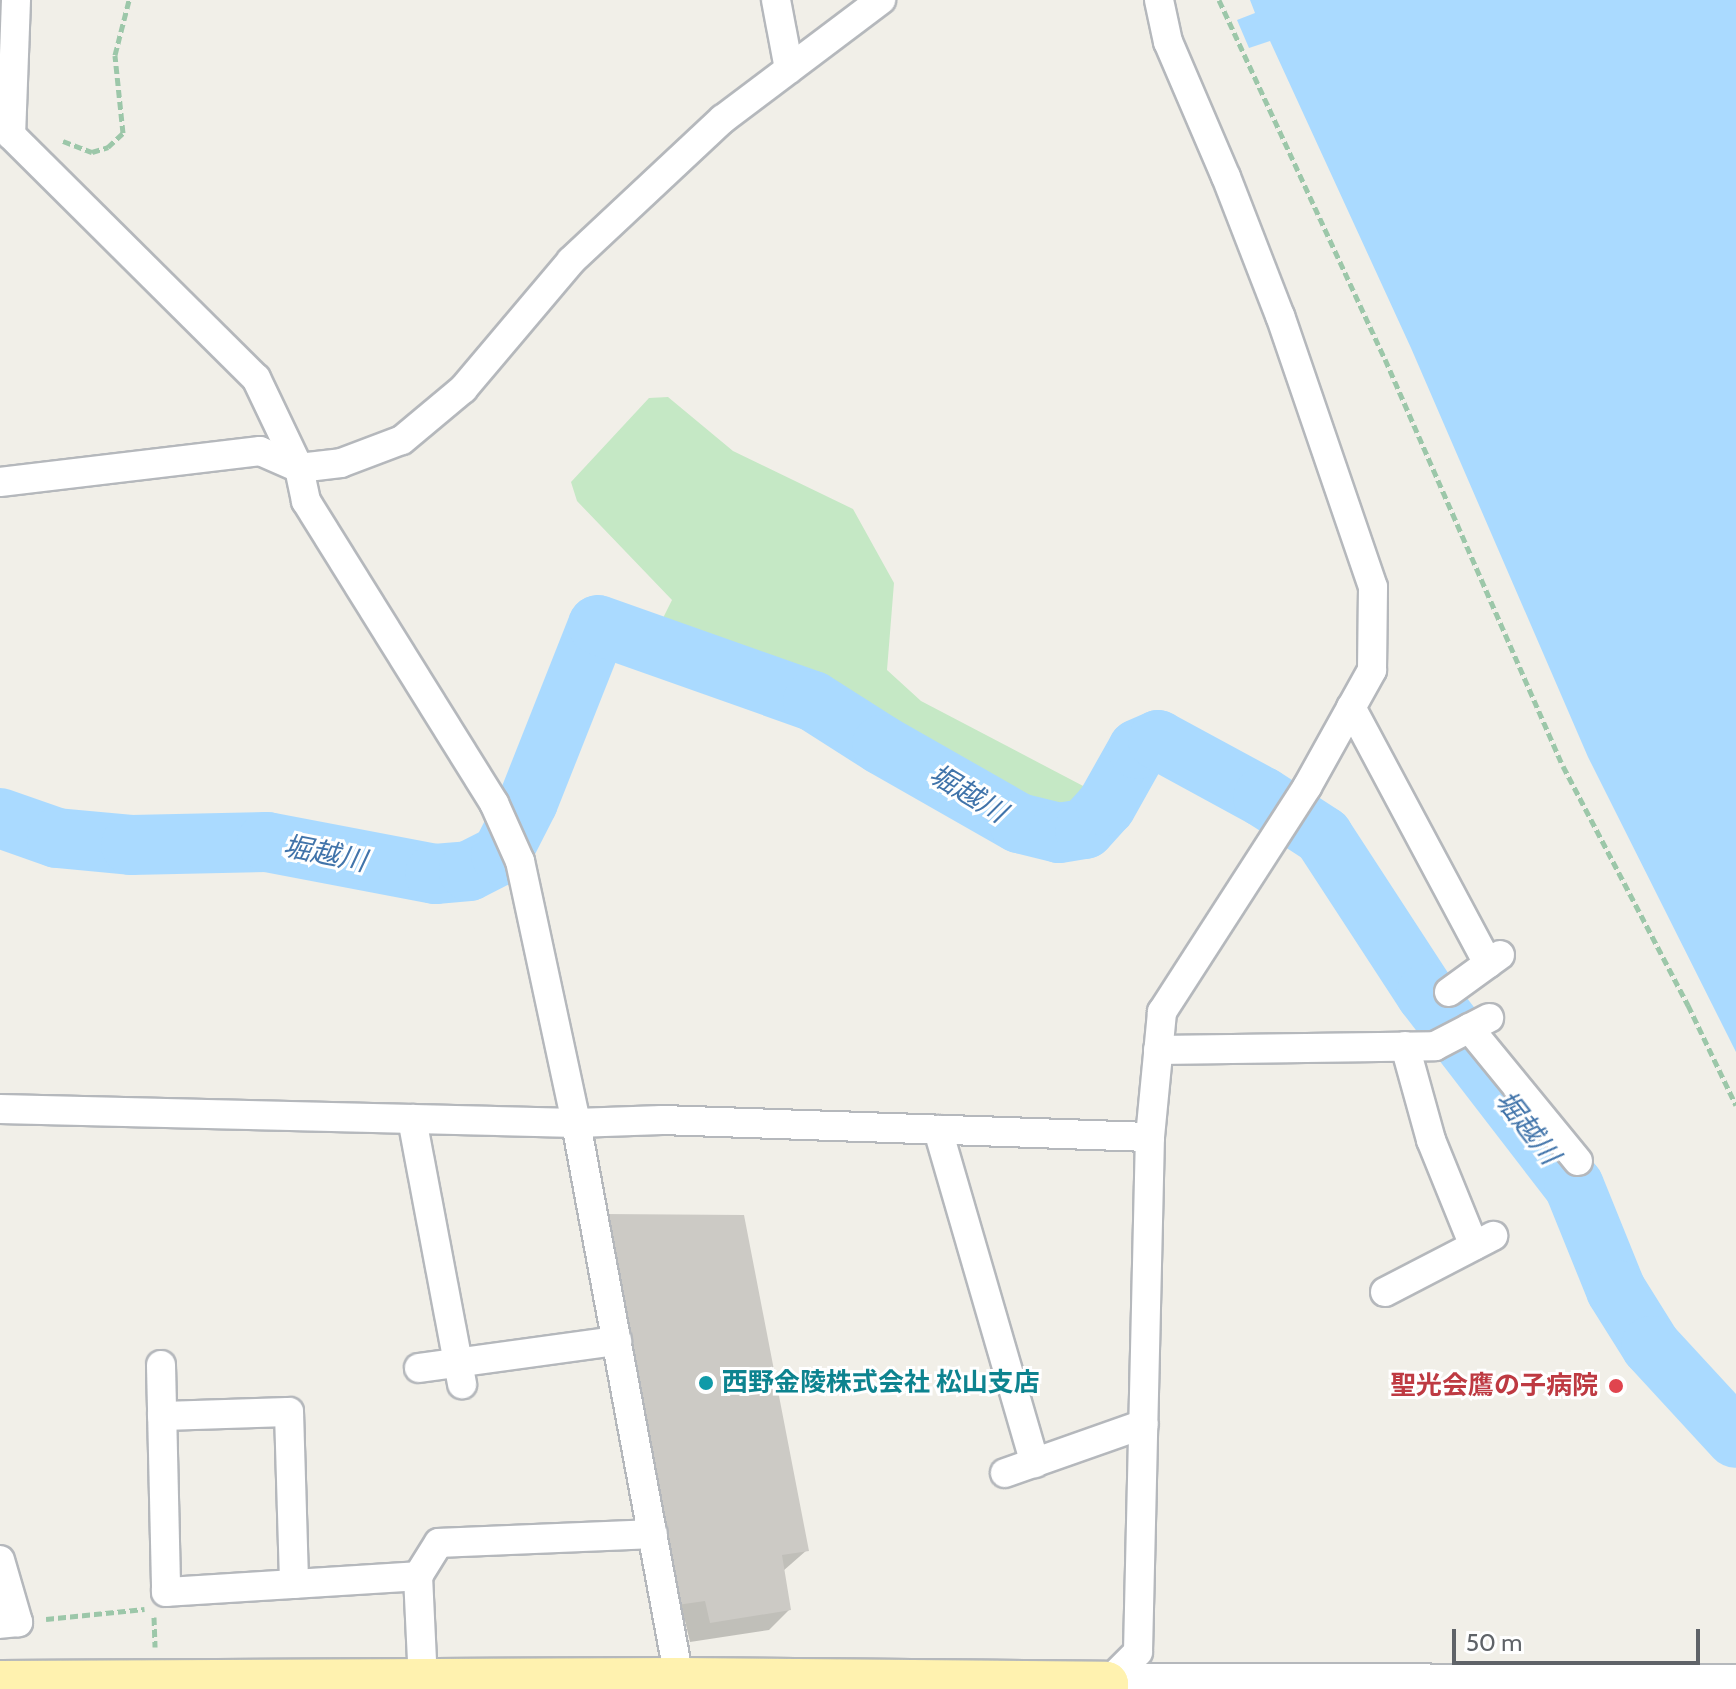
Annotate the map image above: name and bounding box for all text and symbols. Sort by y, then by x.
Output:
water label: 堀越川 [923,757,1013,829]
water label: 堀越川 [281,828,369,878]
water label: 堀越川 [1489,1084,1567,1170]
place label: 西野金陵株式会社 松山支店 [722,1367,1040,1399]
place label: 聖光会鷹の子病院 [1390,1370,1598,1402]
marker: 西野金陵株式会社 松山支店 [697,1374,715,1392]
marker: 聖光会鷹の子病院 [1605,1375,1627,1397]
scale bar [1456,1613,1704,1663]
text: 50 m [1466,1628,1522,1657]

